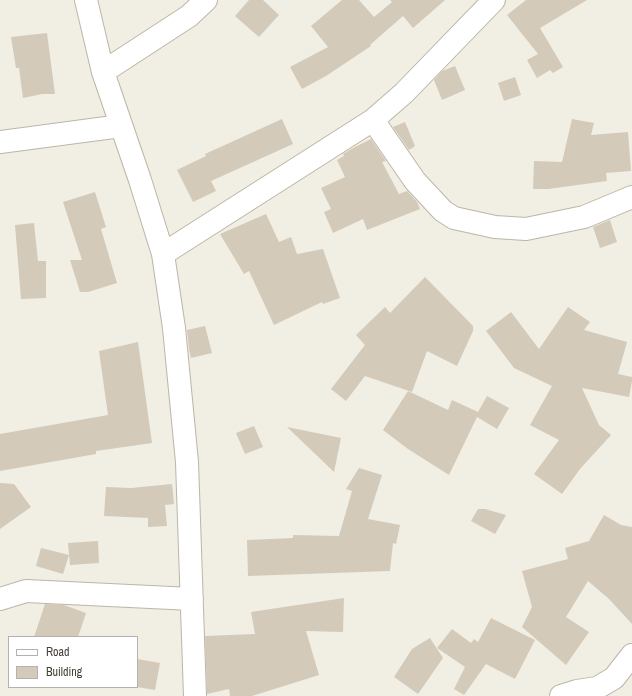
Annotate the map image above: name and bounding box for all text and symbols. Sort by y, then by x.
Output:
legend [8,636,138,688]
text: Road [46,644,70,660]
text: Building [46,664,82,680]

